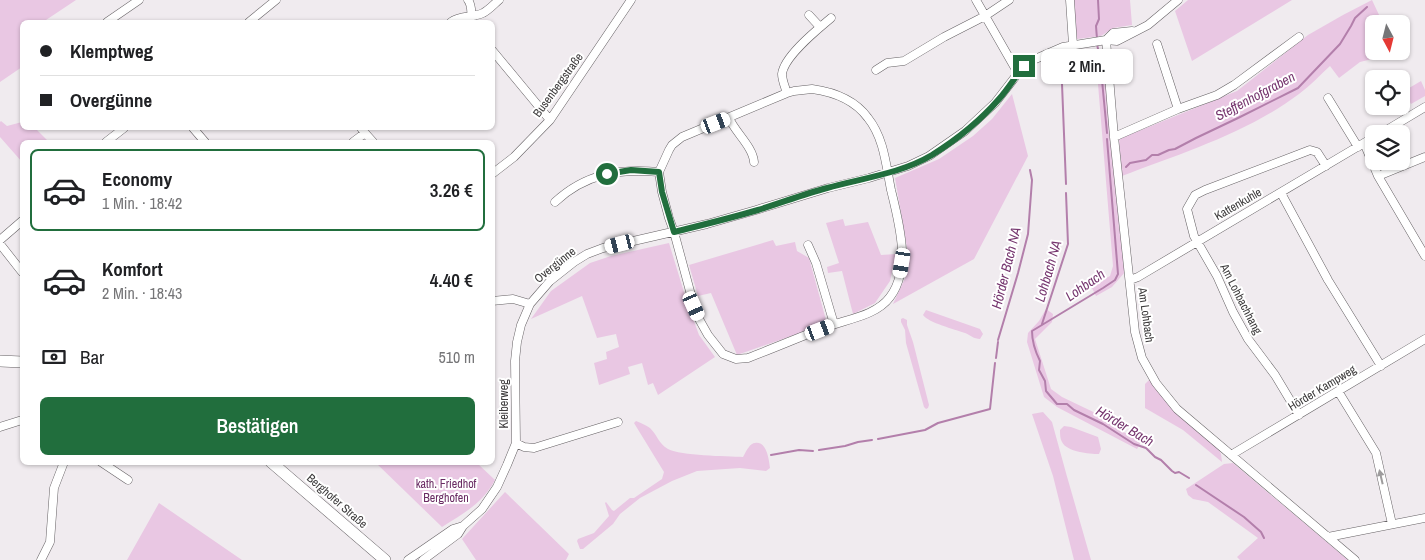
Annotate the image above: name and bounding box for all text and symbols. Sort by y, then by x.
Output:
north arrow [1365,15,1410,60]
map controls [1365,15,1410,170]
text: Klemptweg [70,38,153,64]
callout: 2 Min. [1042,48,1134,84]
street label: Busenbergstraße [529,50,587,120]
route end [1013,55,1035,77]
text: 2 Min. [1069,55,1105,77]
water label: Steffenhofgraben [1212,67,1298,125]
button: locate [1365,70,1410,115]
text: Overgünne [70,87,152,113]
car [699,111,732,135]
button: layers [1365,125,1410,170]
route start [596,163,618,185]
text: Economy [102,166,172,192]
icon: car [42,168,87,213]
text: 3.26 € [430,177,473,203]
street label: Kattenkuhle [1211,184,1265,224]
text: 1 Min. · 18:42 [102,192,182,214]
water label: Hörder Bach NA [987,225,1025,311]
car [603,233,636,255]
water label: Lohbach NA [1031,238,1065,304]
street label: Overgünne [531,243,579,287]
car [892,247,911,279]
text: Komfort [102,256,163,282]
icon: car [42,258,87,303]
street label: Am Lohbachhang [1216,260,1266,337]
water label: Lohbach [1062,265,1108,305]
text: 4.40 € [430,267,473,293]
text: 2 Min. · 18:43 [102,282,182,304]
street label: Am Lohbach [1134,286,1158,343]
car [681,289,706,323]
car [803,318,836,342]
icon: cash [40,343,68,371]
text: Bar [80,344,104,370]
text: 510 m [439,346,475,368]
street label: Hörder Kampweg [1285,361,1359,415]
street label: Kleiberweg [496,379,512,429]
button: Bestätigen [40,397,475,455]
water label: Hörder Bach [1093,402,1157,450]
one-way arrow [1377,469,1385,484]
street label: Berghofer Straße [303,470,371,532]
park label: kath. Friedhof Berghofen [416,476,477,506]

